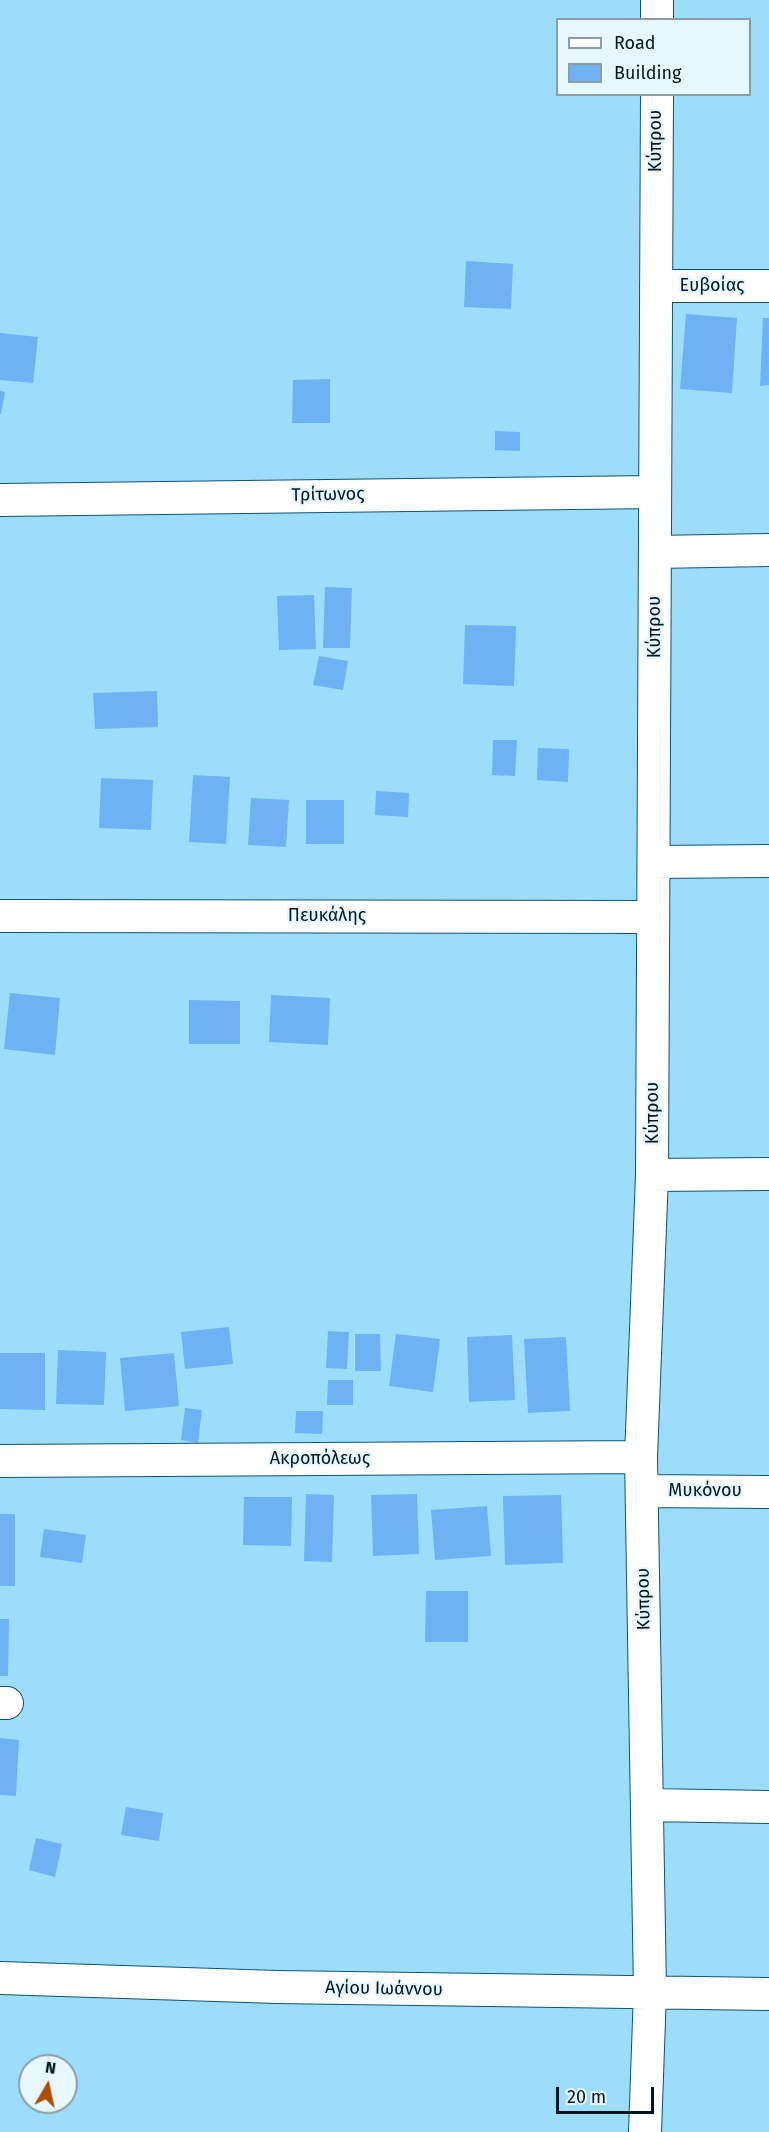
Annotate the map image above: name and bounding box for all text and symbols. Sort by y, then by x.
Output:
legend [556,18,751,96]
text: Road [614,32,656,54]
text: Building [614,62,681,84]
street label: Κύπρου [645,110,667,172]
street label: Ευβοίας [680,275,744,297]
street label: Τρίτωνος [291,484,365,506]
street label: Κύπρου [644,596,666,658]
street label: Πευκάλης [288,905,366,927]
street label: Κύπρου [642,1082,664,1144]
street label: Ακροπόλεως [270,1448,370,1470]
street label: Μυκόνου [668,1480,742,1502]
street label: Κύπρου [633,1568,655,1630]
street label: Αγίου Ιωάννου [325,1977,443,2001]
north arrow [18,2054,78,2114]
text: N [44,2057,57,2078]
scale bar [559,2075,656,2113]
text: 20 m [567,2086,606,2108]

